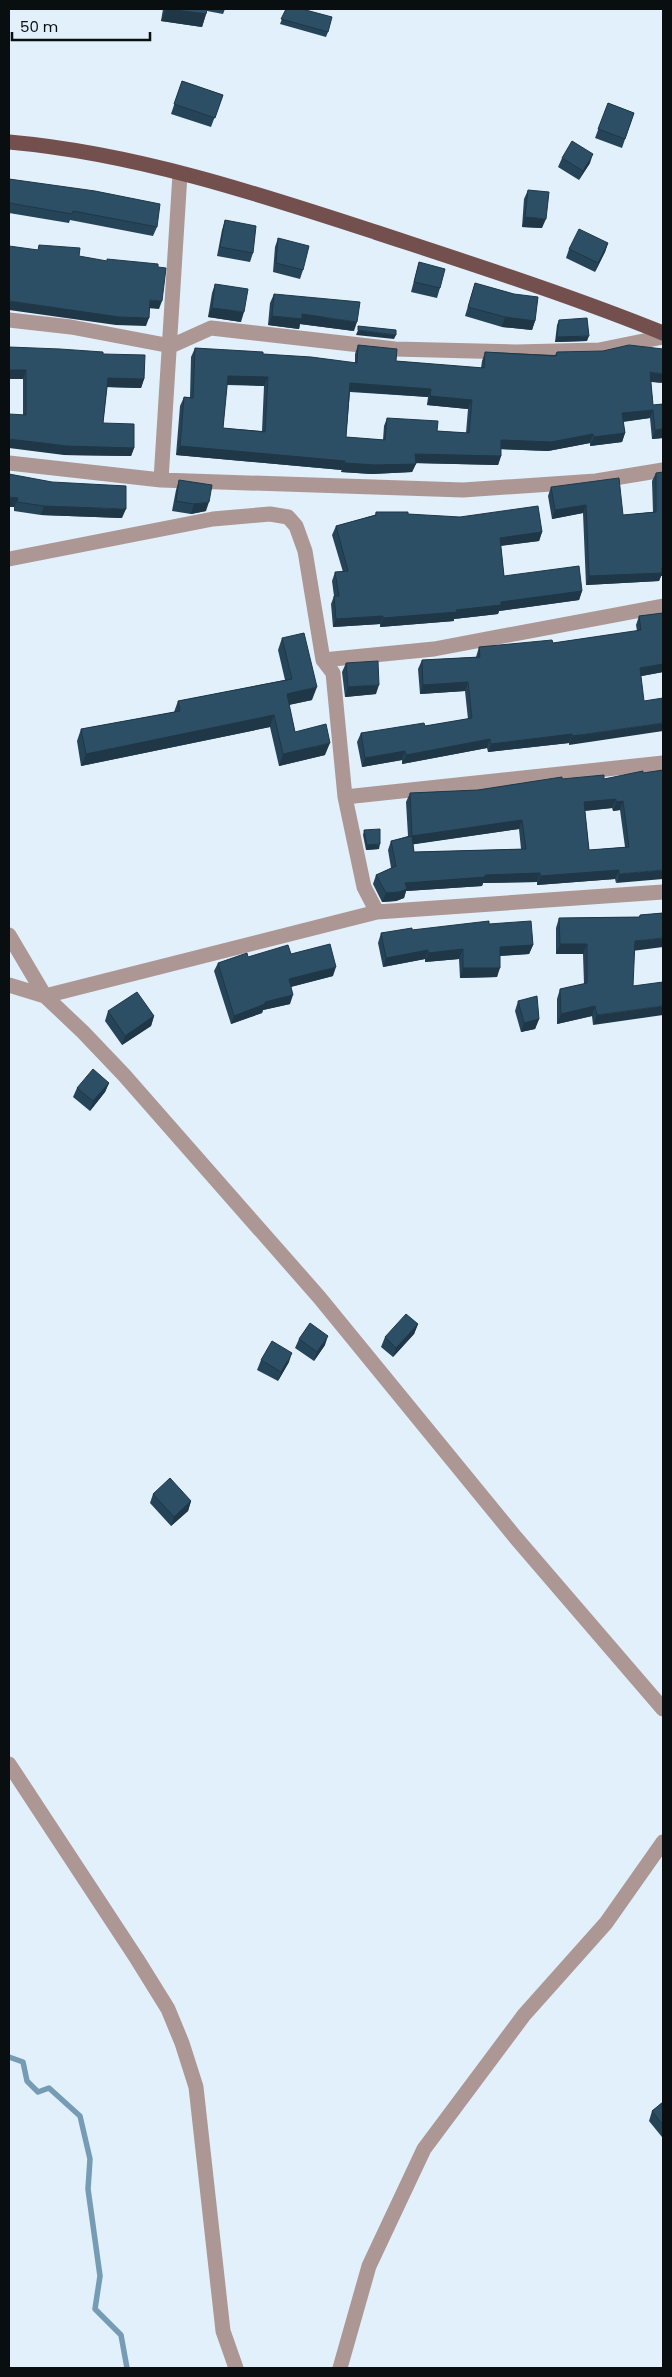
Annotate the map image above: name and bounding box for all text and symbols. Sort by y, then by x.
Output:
scale bar [12,10,150,42]
text: 50 m [20,16,58,37]

